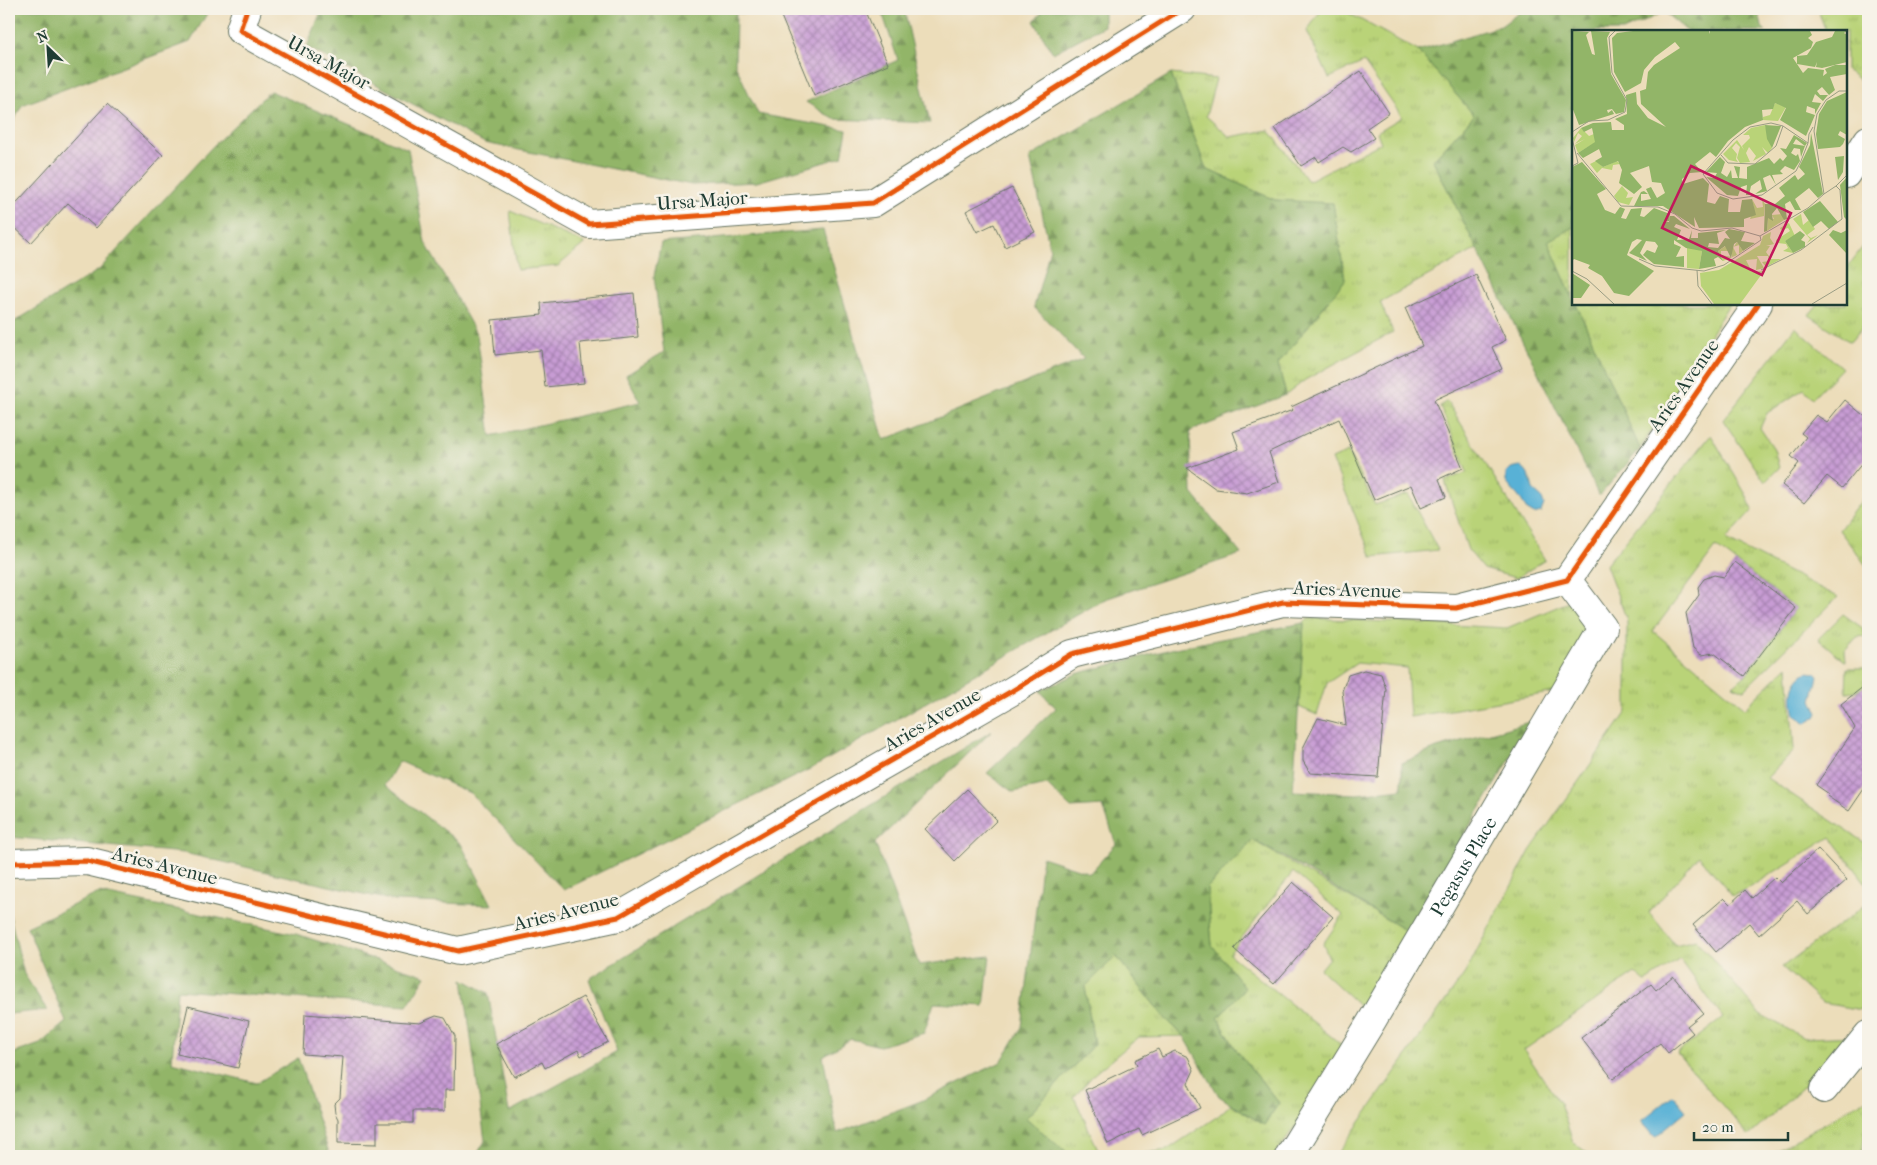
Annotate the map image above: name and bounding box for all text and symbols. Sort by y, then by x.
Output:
north arrow [22,22,72,72]
text: N [34,27,51,47]
inset map [1572,30,1847,305]
street label: Ursa Major [283,31,375,95]
street label: Ursa Major [656,187,749,215]
street label: Aries Avenue [1643,335,1724,437]
street label: Aries Avenue [1292,577,1401,603]
street label: Aries Avenue [880,683,985,757]
street label: Pegasus Place [1426,813,1502,920]
street label: Aries Avenue [109,842,220,890]
street label: Aries Avenue [510,888,621,936]
scale bar [1694,1110,1788,1142]
text: 20 m [1702,1118,1734,1136]

